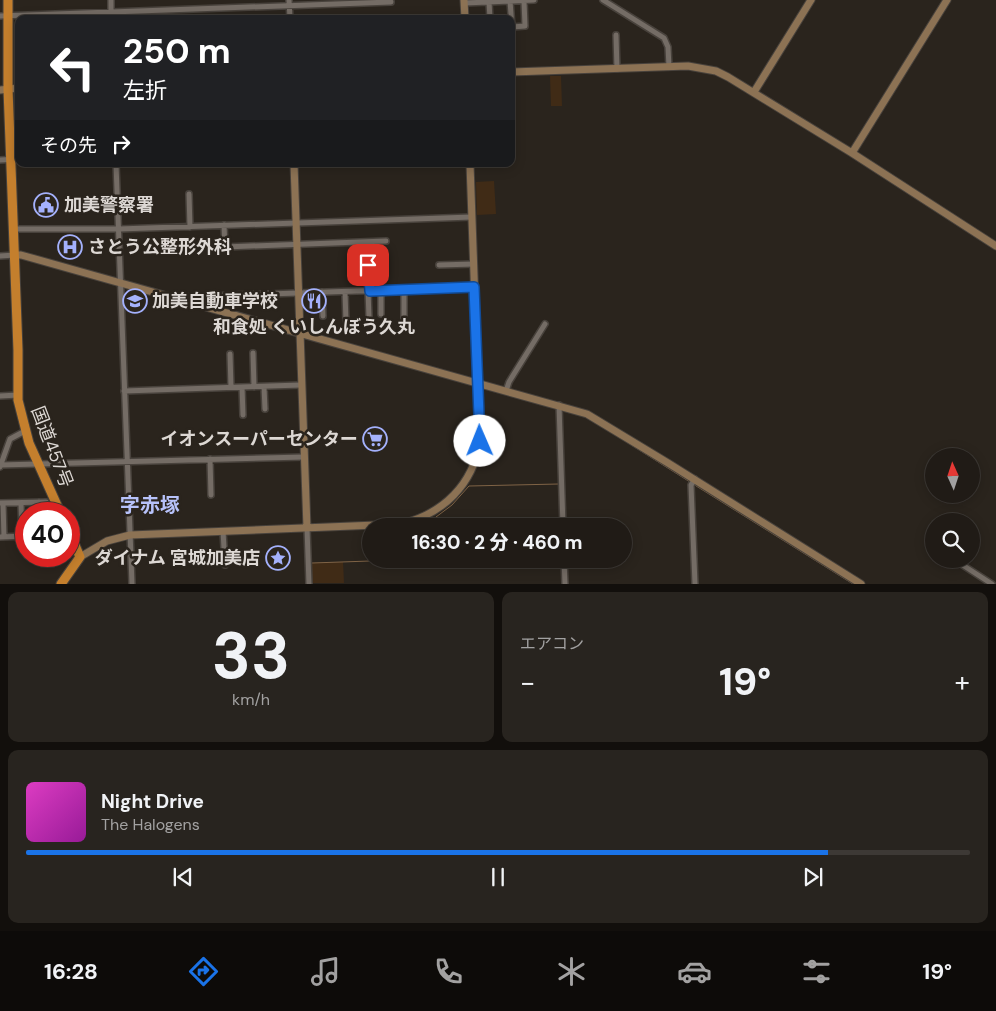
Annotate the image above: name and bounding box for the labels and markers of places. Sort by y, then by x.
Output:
public building icon: 加美警察署 [33,192,59,218]
place label: 加美警察署 [64,193,154,217]
hospital icon: さとう公整形外科 [57,234,83,260]
place label: さとう公整形外科 [88,235,232,259]
pin [347,244,389,286]
school or university icon: 加美自動車学校 [122,288,148,314]
restaurant icon: 和食処 くいしんぼう久丸 [301,288,327,314]
place label: 加美自動車学校 [152,289,278,313]
place label: 和食処 くいしんぼう久丸 [213,315,415,339]
supermarket icon: イオンスーパーセンター [362,426,388,452]
place label: イオンスーパーセンター [161,427,358,451]
place icon: ダイナム 宮城加美店 [265,545,291,571]
place label: ダイナム 宮城加美店 [95,546,260,570]

